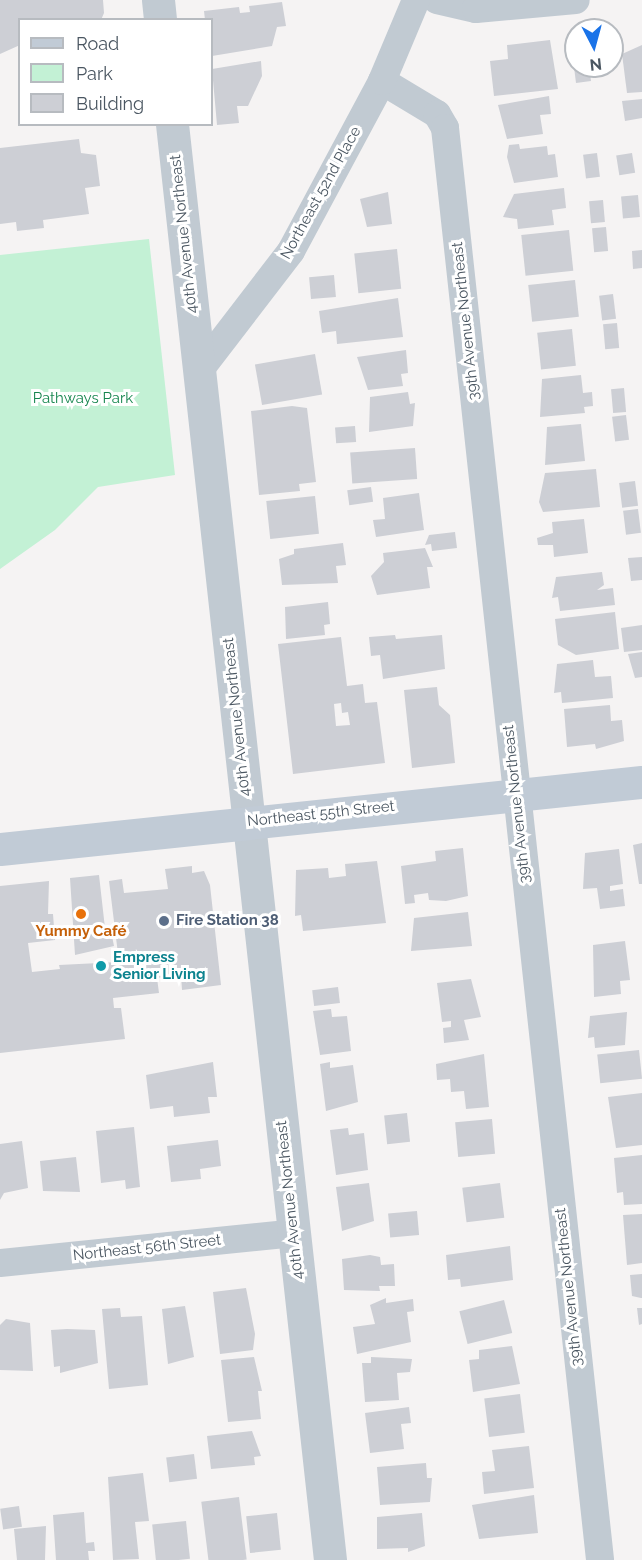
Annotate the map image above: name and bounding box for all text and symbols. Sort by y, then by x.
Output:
legend [18,18,213,126]
north arrow [564,18,624,78]
text: Road [76,33,119,54]
text: N [589,54,603,74]
text: Park [76,63,113,84]
text: Building [76,93,144,114]
street label: Northeast 52nd Place [277,124,365,262]
street label: 40th Avenue Northeast [167,153,201,315]
street label: 39th Avenue Northeast [449,241,483,401]
park label: Pathways Park [33,390,133,408]
street label: 40th Avenue Northeast [220,636,254,798]
street label: 39th Avenue Northeast [500,724,534,884]
street label: Northeast 55th Street [246,797,396,831]
marker: Yummy Café [74,907,88,921]
place label: Fire Station 38 [176,912,279,930]
marker: Fire Station 38 [157,914,171,928]
place label: Yummy Café [35,923,127,941]
place label: Empress Senior Living [113,948,206,983]
marker: Empress Senior Living [94,959,108,973]
street label: 40th Avenue Northeast [273,1119,307,1281]
street label: 39th Avenue Northeast [552,1207,586,1367]
street label: Northeast 56th Street [72,1231,222,1265]

